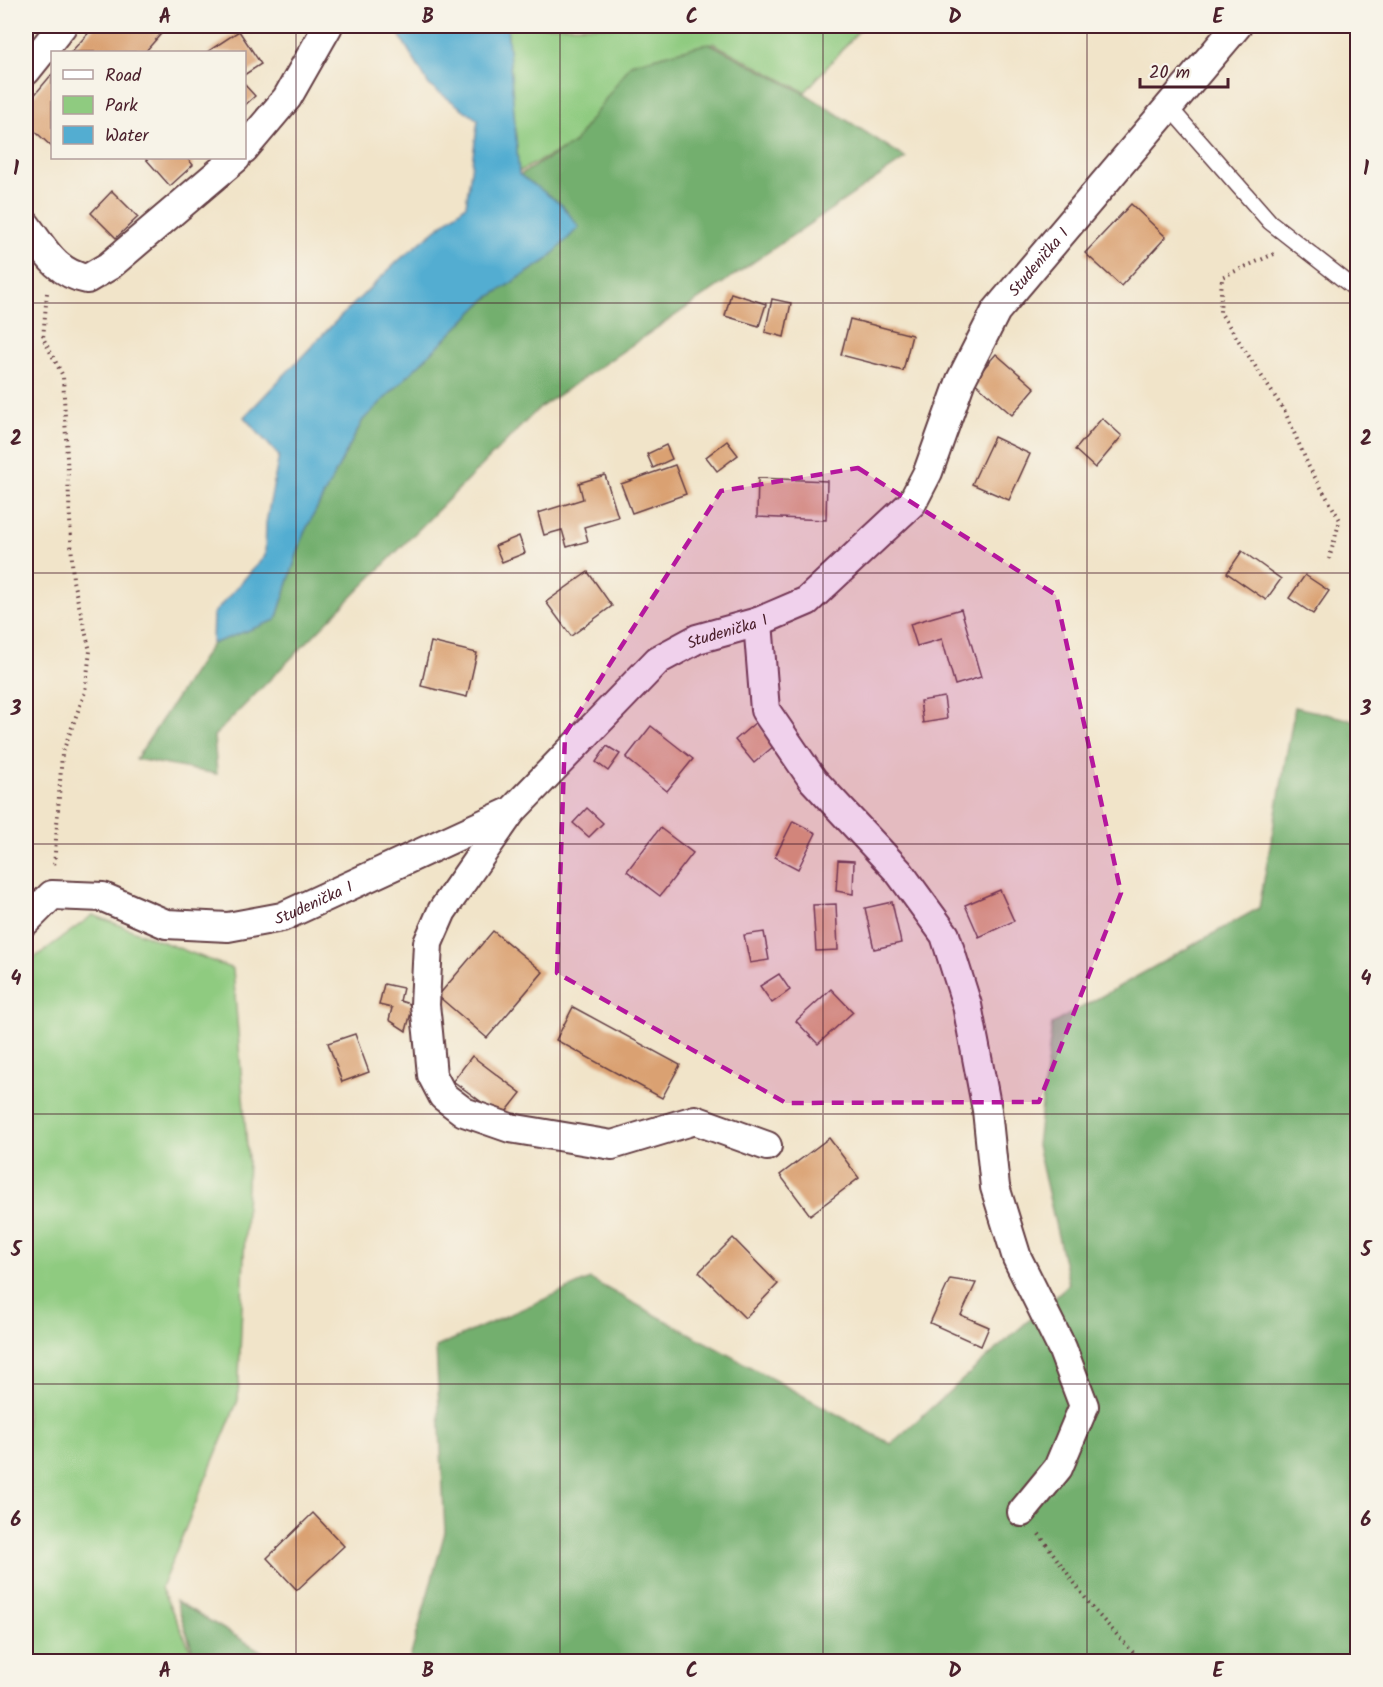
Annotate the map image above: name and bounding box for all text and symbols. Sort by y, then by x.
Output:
text: A [159,2,171,34]
text: B [422,2,434,34]
text: C [686,2,698,34]
text: D [948,2,962,34]
text: E [1212,2,1224,34]
legend [51,51,246,159]
scale bar [1140,51,1228,89]
text: 20 m [1149,59,1190,88]
text: Road [105,62,142,91]
text: Park [105,92,138,121]
text: Water [105,122,150,151]
text: 1 [13,154,19,186]
text: 1 [1363,154,1369,186]
street label: Studenička I [1002,222,1076,302]
text: 2 [10,424,22,456]
text: 2 [1360,424,1372,456]
street label: Studenička I [682,608,772,656]
text: 3 [10,694,22,726]
text: 3 [1360,694,1372,726]
street label: Studenička I [273,875,357,932]
text: 4 [11,964,22,996]
text: 4 [1361,964,1372,996]
text: 5 [10,1235,23,1267]
text: 5 [1360,1235,1373,1267]
text: 6 [11,1505,22,1537]
text: 6 [1361,1505,1372,1537]
text: A [159,1656,171,1687]
text: B [422,1656,434,1687]
text: C [686,1656,698,1687]
text: D [948,1656,962,1687]
text: E [1212,1656,1224,1687]

